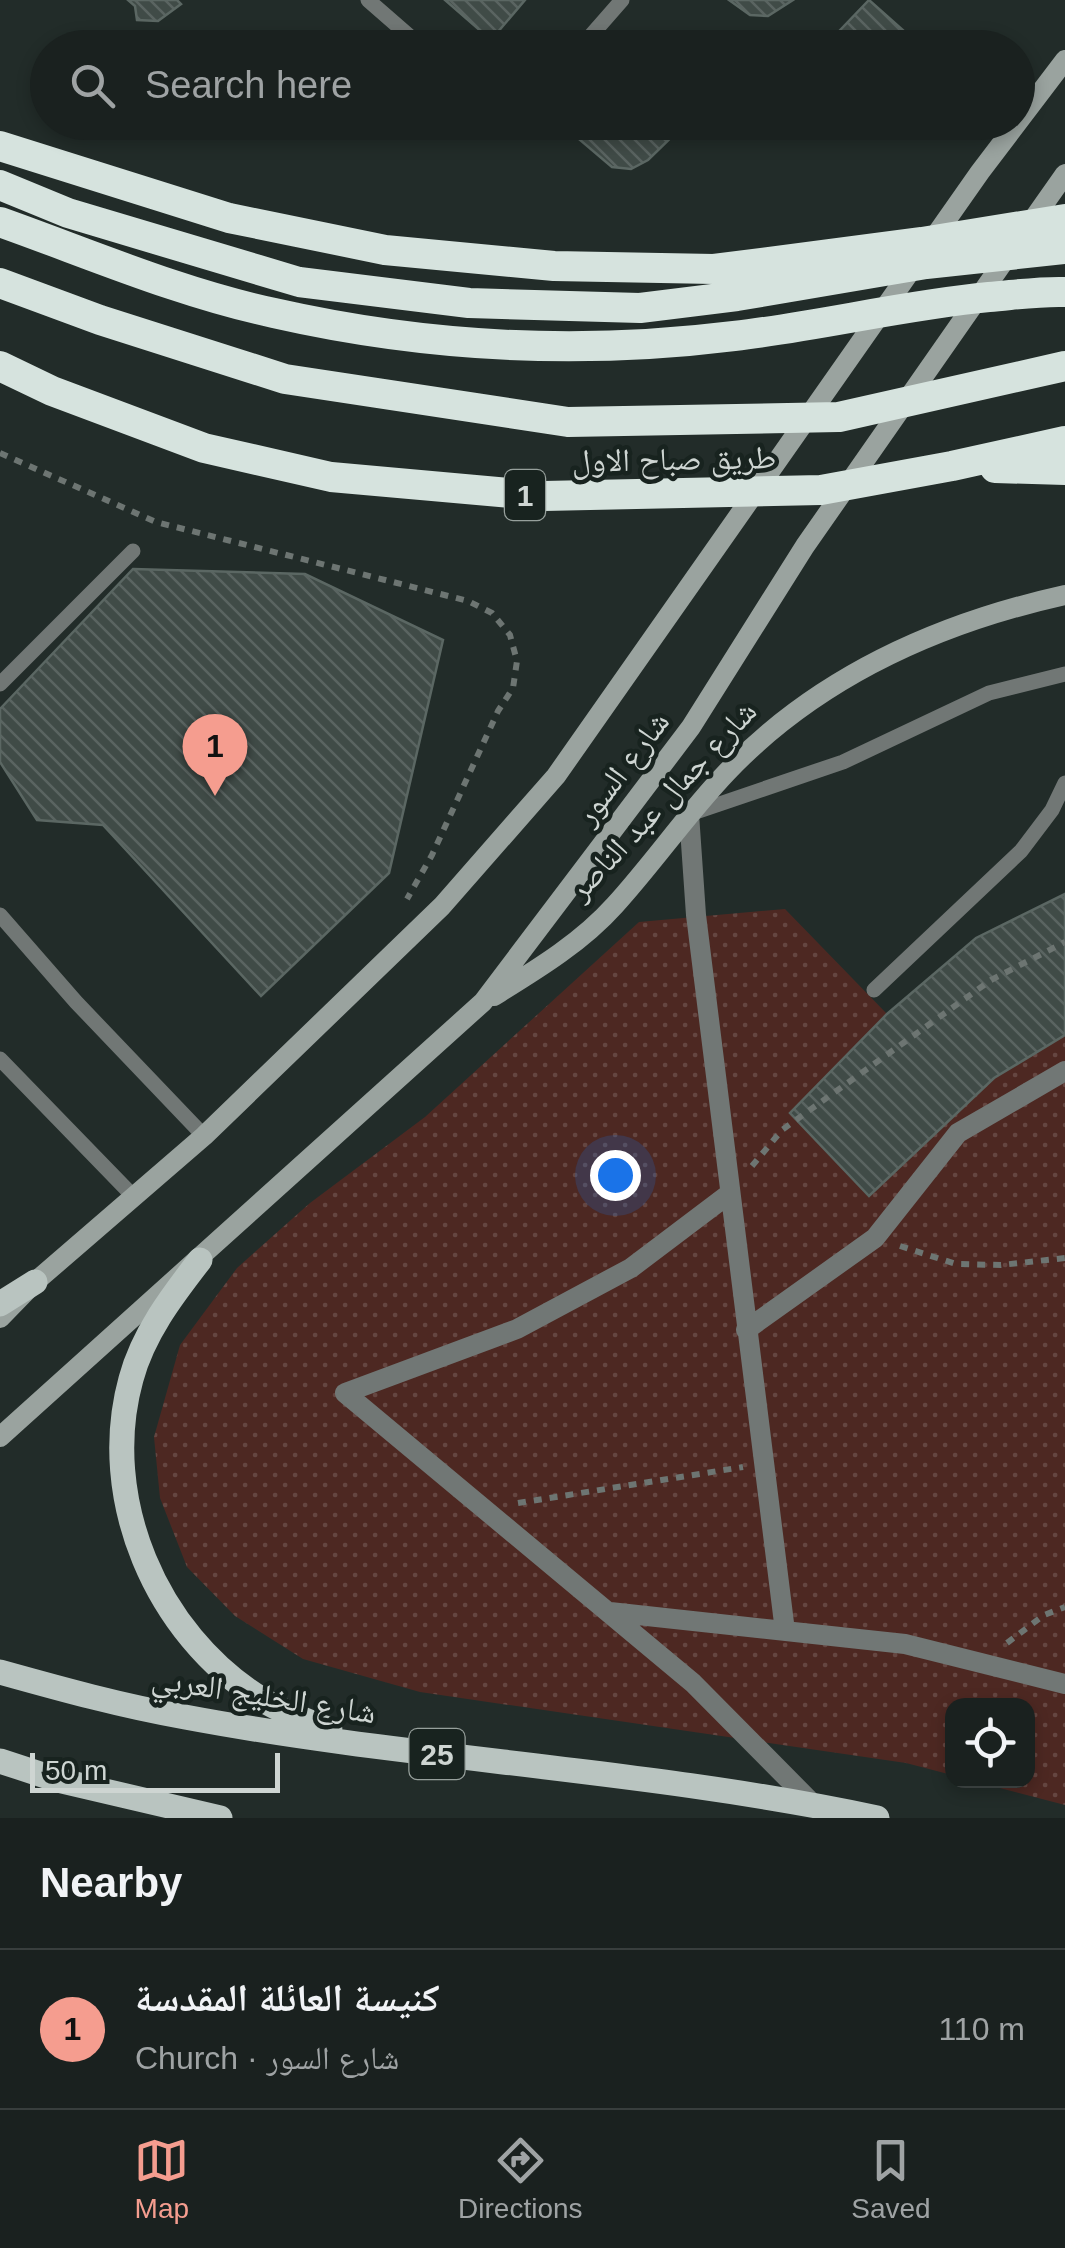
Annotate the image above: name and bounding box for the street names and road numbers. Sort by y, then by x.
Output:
street label: طريق صباح الاول [571,439,777,481]
road number: 1 [505,470,545,520]
street label: شارع جمال عبد الناصر [560,693,765,909]
street label: شارع السور [567,704,678,834]
street label: شارع الخليج العربي [148,1660,379,1738]
road number: 25 [410,1729,464,1779]

